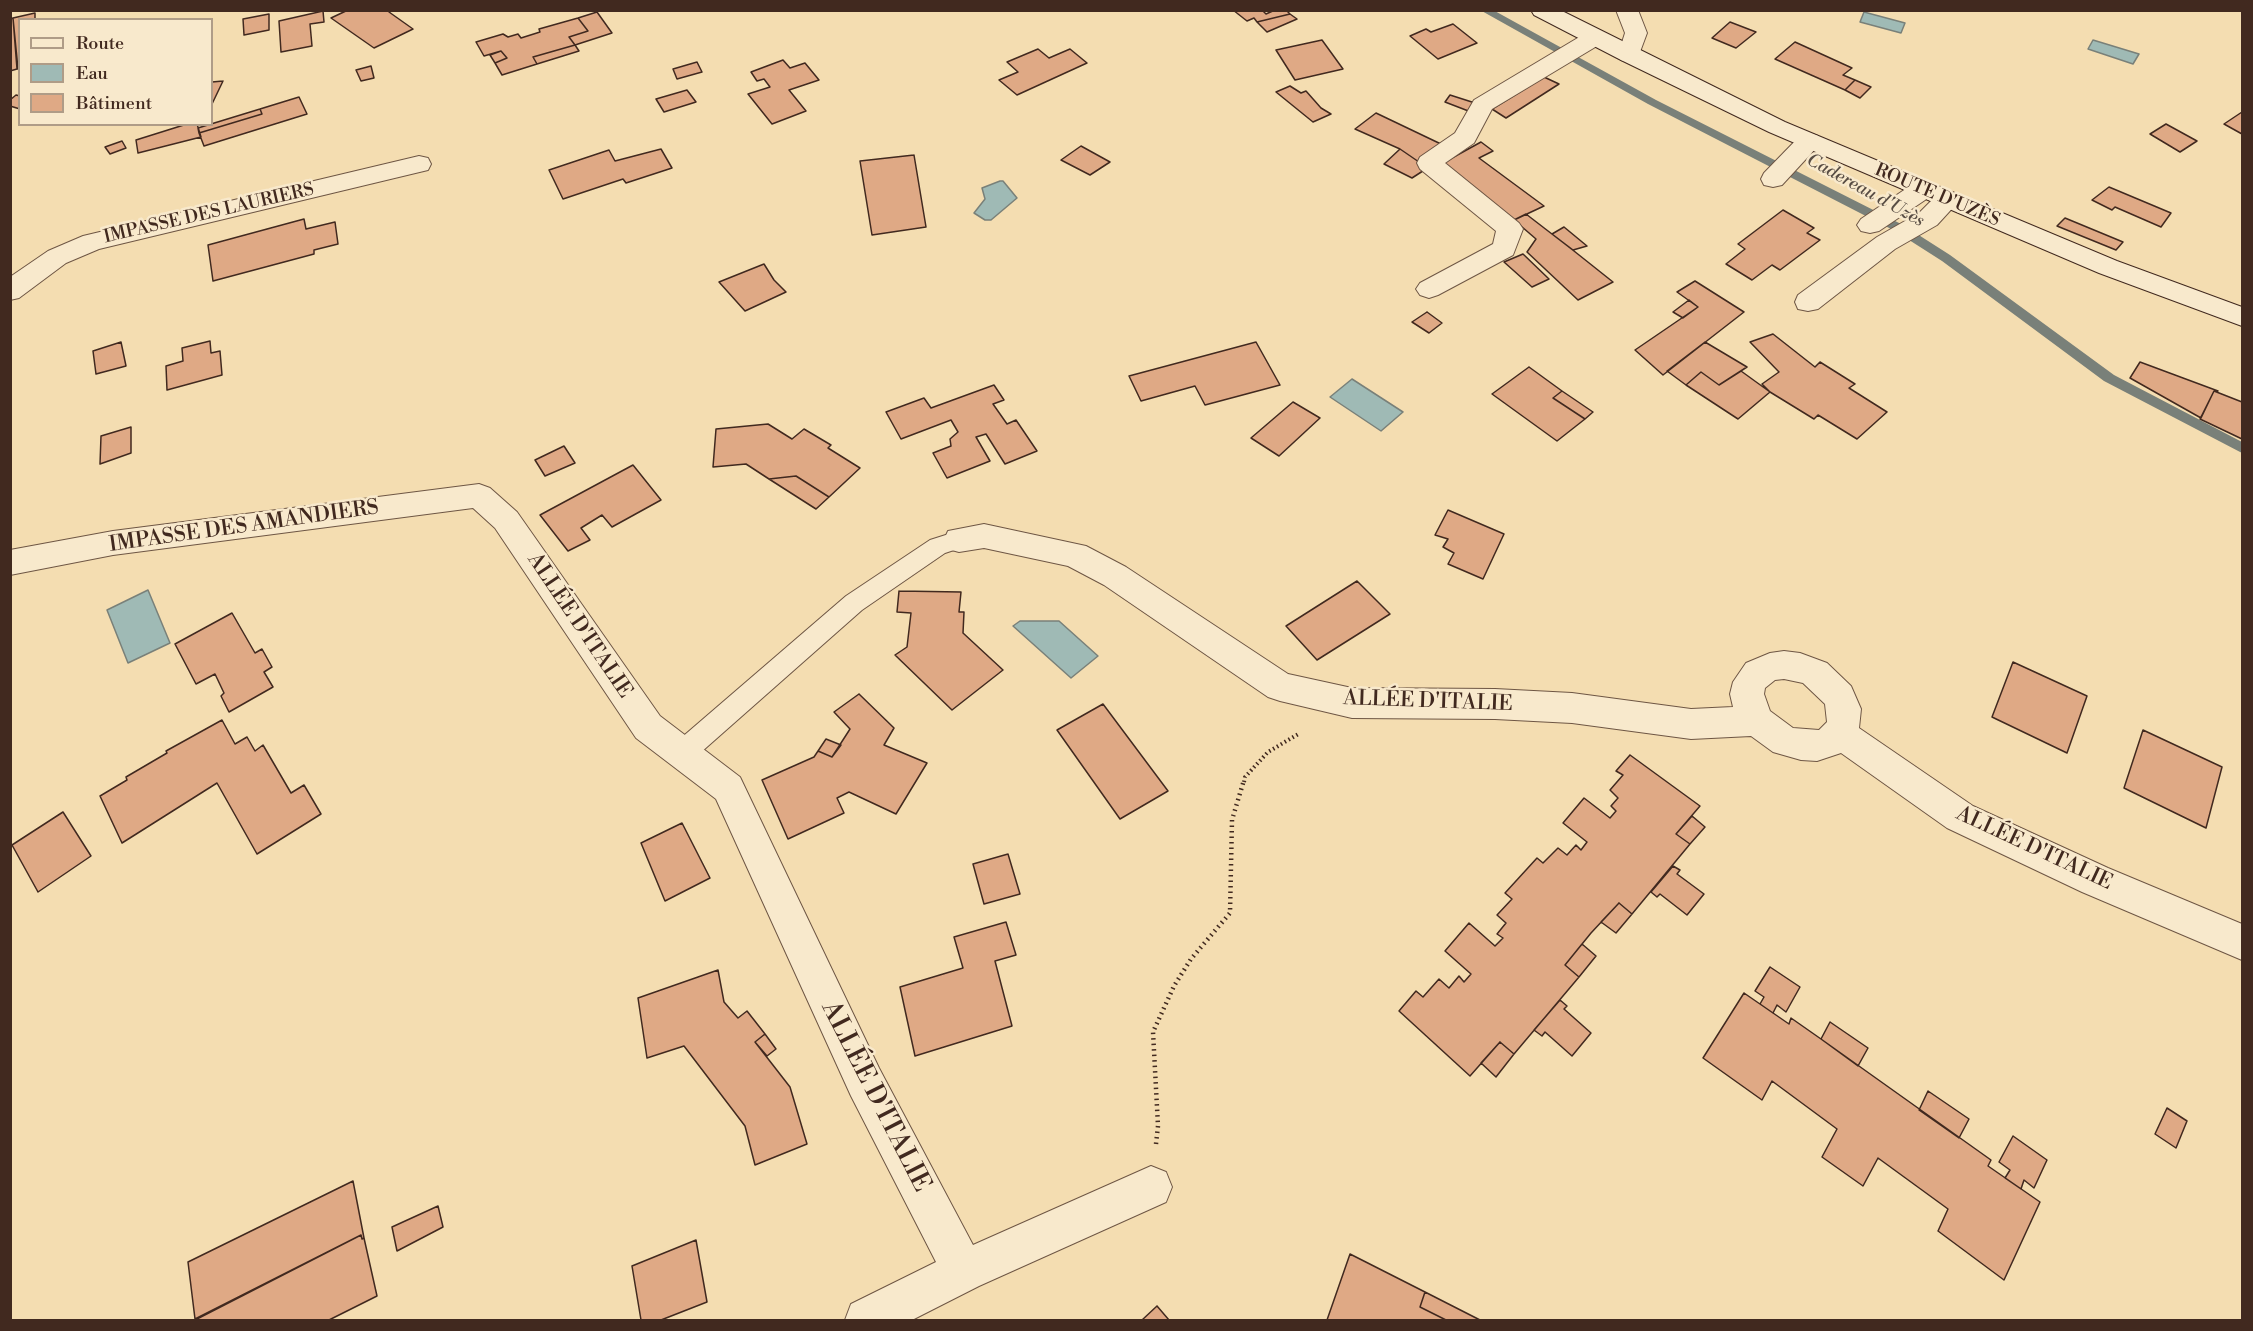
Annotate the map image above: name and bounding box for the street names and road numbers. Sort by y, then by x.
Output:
street label: ROUTE D'UZÈS [1871,160,2003,232]
street label: IMPASSE DES LAURIERS [102,179,316,249]
street label: IMPASSE DES AMANDIERS [107,496,381,558]
street label: ALLÉE D'ITALIE [521,549,637,703]
street label: ALLÉE D'ITALIE [1343,686,1513,718]
street label: ALLÉE D'ITALIE [1952,802,2116,896]
street label: ALLÉE D'ITALIE [813,996,937,1198]

